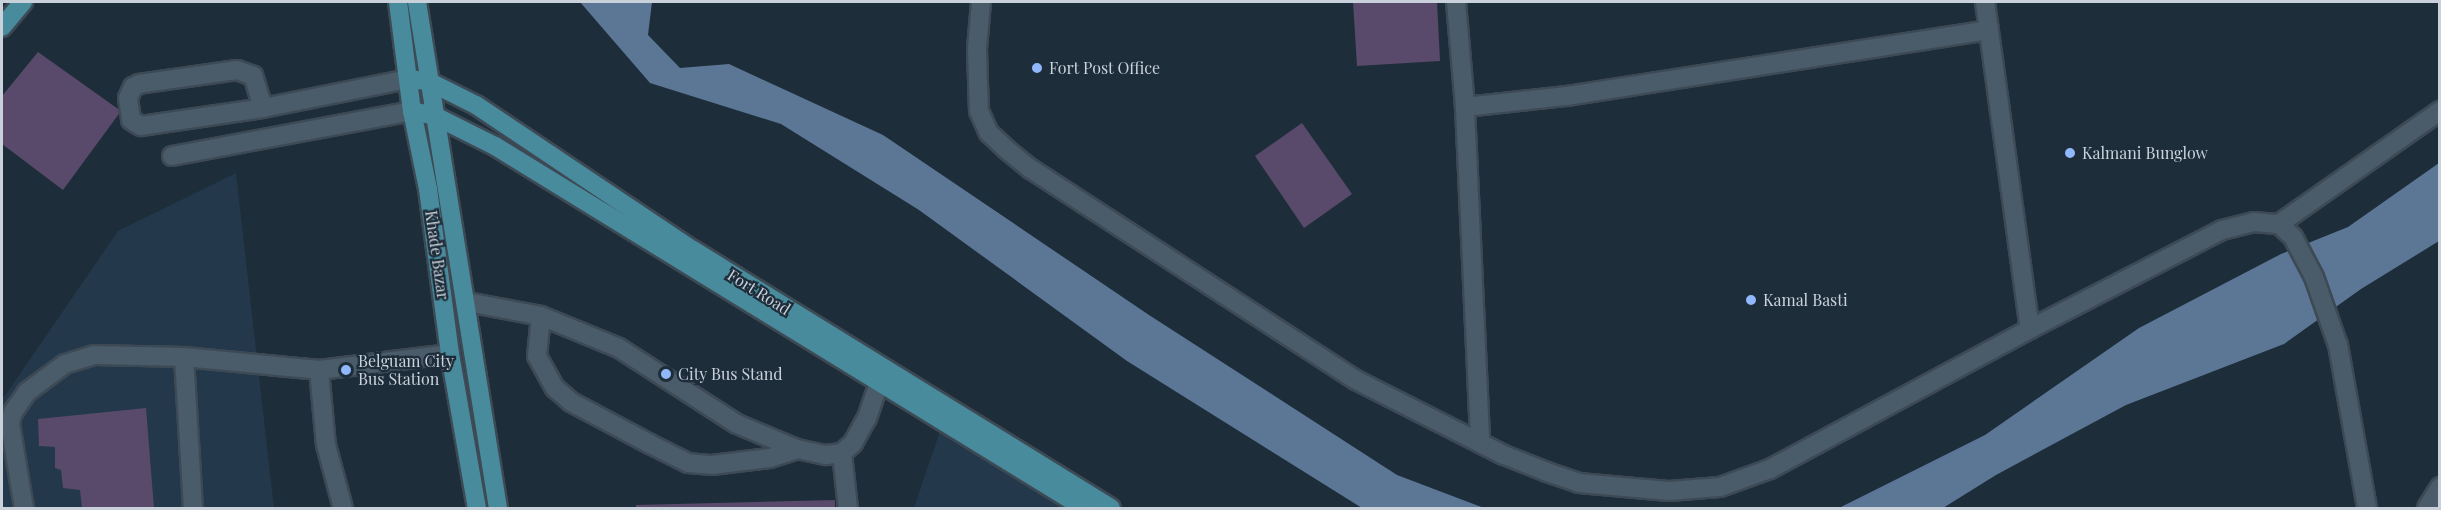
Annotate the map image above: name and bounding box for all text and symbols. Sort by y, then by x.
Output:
place label: Fort Post Office [1049,58,1161,78]
marker: Fort Post Office [1030,61,1044,75]
place label: Kalmani Bunglow [2082,143,2208,163]
marker: Kalmani Bunglow [2063,146,2077,160]
street label: Khade Bazar [421,209,453,301]
street label: Fort Road [724,265,794,319]
place label: Kamal Basti [1763,290,1848,310]
marker: Kamal Basti [1744,293,1758,307]
place label: Belguam City Bus Station [358,351,454,389]
marker: Belguam City Bus Station [339,363,353,377]
place label: City Bus Stand [678,364,783,384]
marker: City Bus Stand [659,367,673,381]

